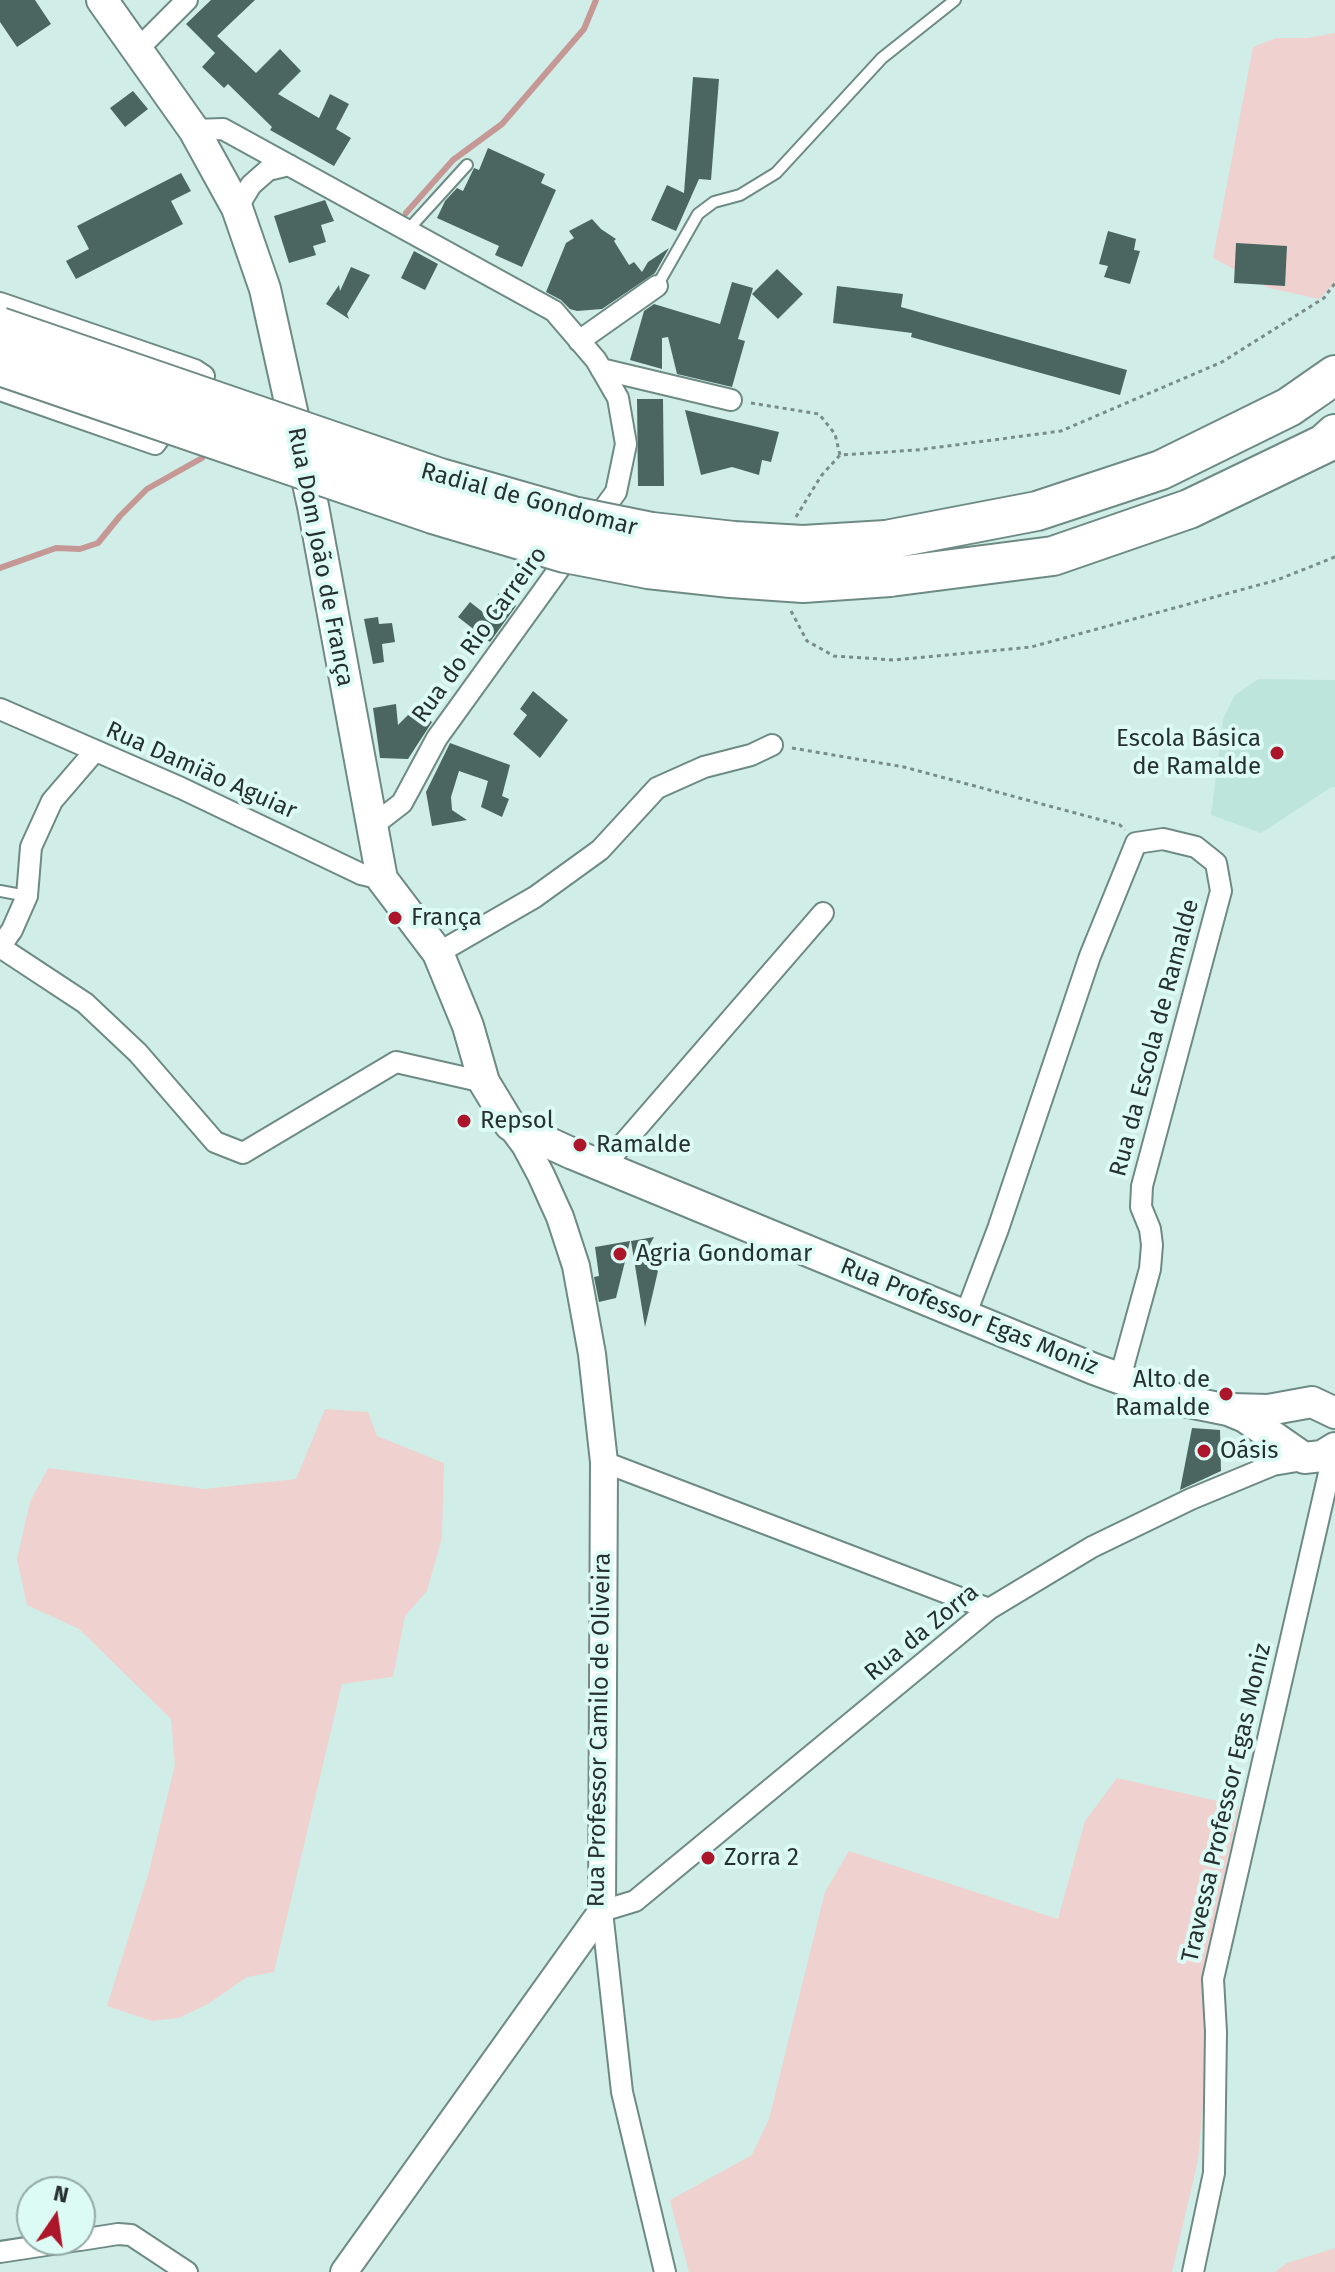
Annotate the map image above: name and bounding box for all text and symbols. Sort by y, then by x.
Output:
street label: Rua Dom João de França [281,425,359,689]
street label: Radial de Gondomar [418,457,640,543]
street label: Rua do Rio Carreiro [406,541,554,729]
street label: Rua Damião Aguiar [101,716,301,826]
place label: Escola Básica de Ramalde [1116,725,1261,781]
marker: Escola Básica de Ramalde [1268,744,1286,762]
street label: Rua da Escola de Ramalde [1104,896,1206,1180]
place label: França [411,904,482,932]
marker: França [386,909,404,927]
place label: Repsol [480,1107,554,1135]
marker: Repsol [455,1112,473,1130]
place label: Ramalde [596,1131,691,1159]
marker: Ramalde [571,1136,589,1154]
place label: Agria Gondomar [636,1240,812,1268]
marker: Agria Gondomar [611,1245,629,1263]
street label: Rua Professor Egas Moniz [836,1252,1102,1382]
place label: Alto de Ramalde [1115,1366,1210,1422]
marker: Alto de Ramalde [1217,1385,1235,1403]
place label: Oásis [1220,1437,1278,1465]
marker: Oásis [1195,1442,1213,1460]
street label: Rua Professor Camilo de Oliveira [583,1552,617,1908]
street label: Rua da Zorra [859,1578,985,1688]
street label: Travessa Professor Egas Moniz [1176,1641,1278,1965]
place label: Zorra 2 [724,1844,799,1872]
marker: Zorra 2 [699,1849,717,1867]
north arrow [16,2176,96,2256]
text: N [51,2179,71,2209]

